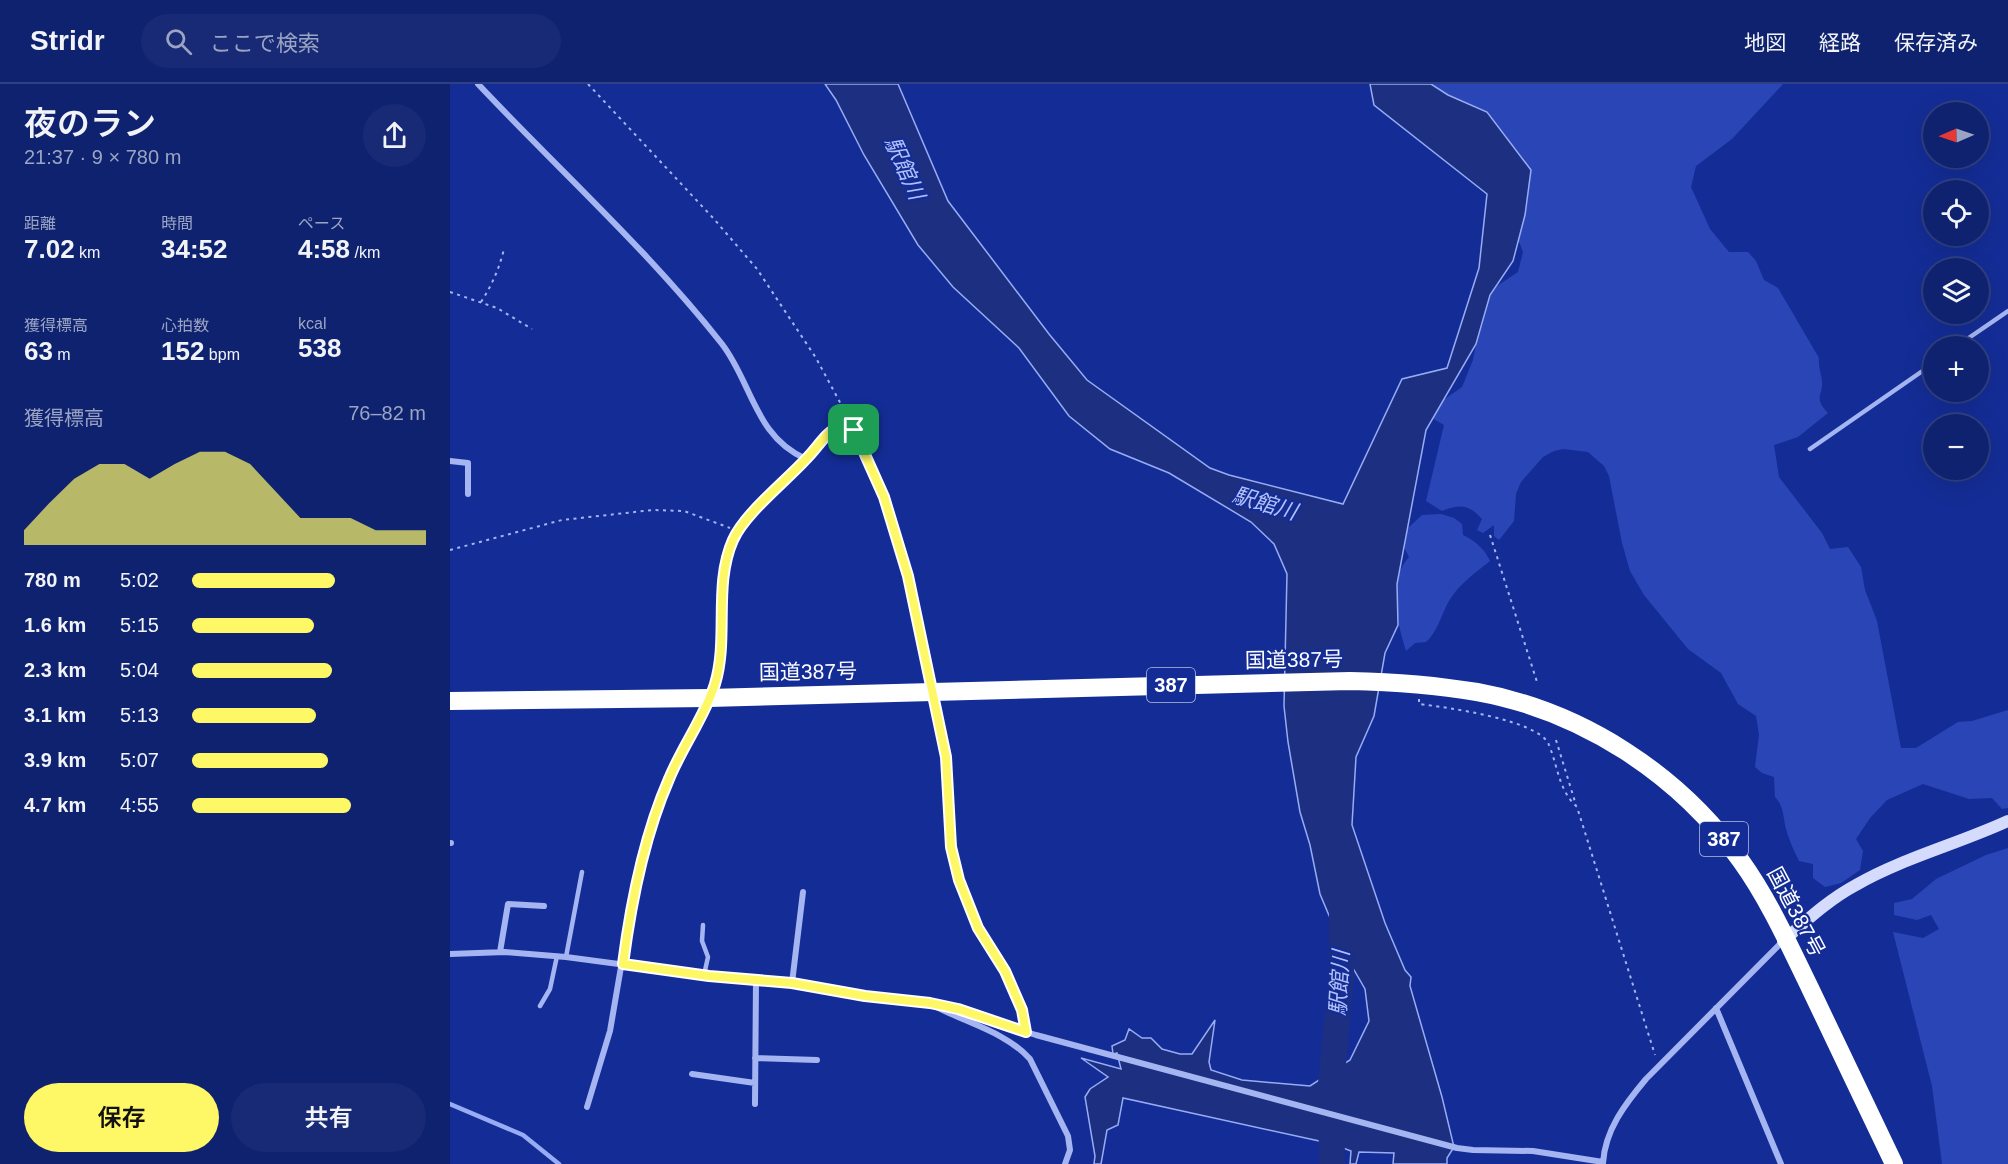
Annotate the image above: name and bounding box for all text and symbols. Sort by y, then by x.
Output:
search box [141,14,561,68]
text: Stridr [30,25,105,56]
icon: search [162,25,195,58]
text: ここで検索 [210,31,320,56]
text: 地図 [1744,31,1786,54]
text: 経路 [1819,31,1861,54]
text: 保存済み [1894,31,1978,54]
north arrow [1923,102,1989,168]
map controls [1923,102,1989,480]
button: share [363,104,426,167]
text: 夜のラン [24,105,156,142]
water label: 駅館川 [880,133,930,205]
text: 21:37 · 9 × 780 m [24,146,181,168]
button: locate [1923,180,1989,246]
text: 距離 [24,215,56,232]
text: 時間 [161,215,193,232]
text: ペース [298,215,345,232]
text: 7.02 [24,234,75,264]
text: 34:52 [161,234,228,264]
text: 4:58 [298,234,350,264]
text: km [75,244,100,261]
text: /km [350,244,380,261]
button: layers [1923,258,1989,324]
text: kcal [298,315,326,332]
text: 獲得標高 [24,317,88,334]
text: 心拍数 [161,317,209,334]
text: 538 [298,333,341,363]
text: 63 [24,336,53,366]
text: 152 [161,336,204,366]
button: + [1923,336,1989,402]
text: m [53,346,71,363]
text: bpm [204,346,240,363]
text: 76–82 m [348,402,426,424]
pin [828,404,879,455]
text: 獲得標高 [24,407,104,429]
icon: arrive [837,413,870,446]
button: − [1923,414,1989,480]
water label: 駅館川 [1230,482,1302,525]
text: 780 m [24,569,81,591]
text: 5:02 [120,569,159,591]
text: 1.6 km [24,614,86,636]
text: 5:15 [120,614,159,636]
street label: 国道387号 [1245,647,1343,672]
text: 2.3 km [24,659,86,681]
text: 5:04 [120,659,159,681]
street label: 国道387号 [759,659,857,684]
road number: 387 [1147,668,1195,702]
text: 3.1 km [24,704,86,726]
text: 5:13 [120,704,159,726]
text: 3.9 km [24,749,86,771]
text: 5:07 [120,749,159,771]
text: 4.7 km [24,794,86,816]
text: 4:55 [120,794,159,816]
road number: 387 [1700,822,1748,856]
street label: 国道387号 [1763,863,1830,960]
water label: 駅館川 [1325,947,1354,1017]
button: 保存 [24,1083,219,1152]
button: 共有 [231,1083,426,1152]

